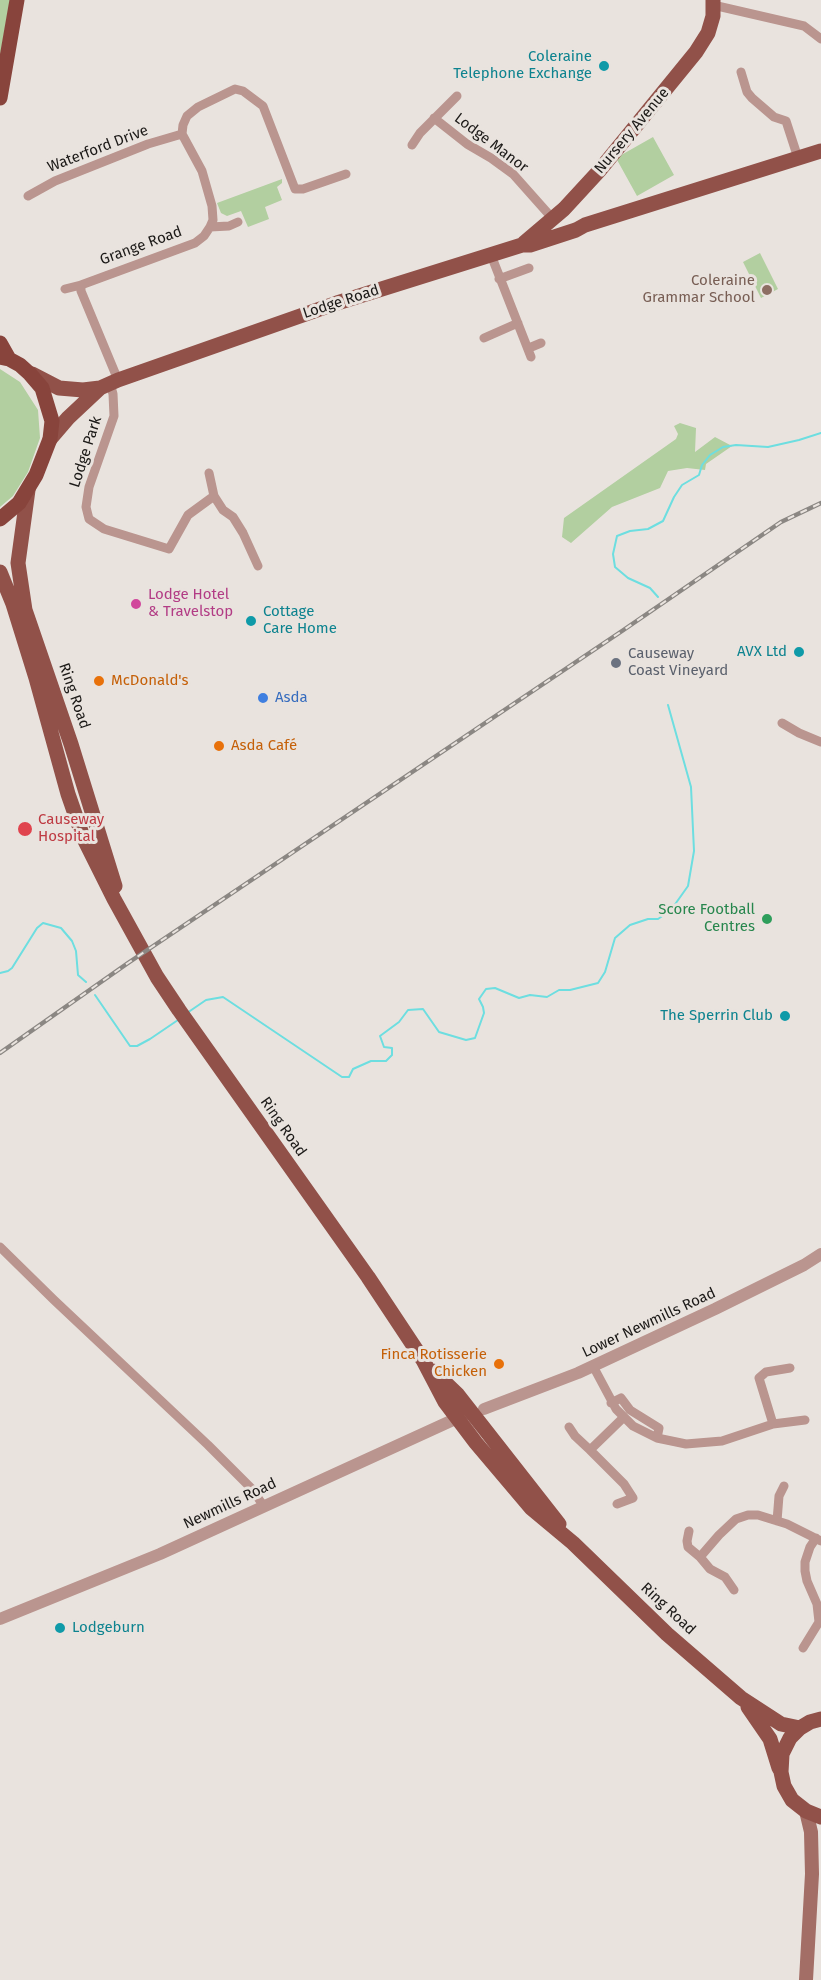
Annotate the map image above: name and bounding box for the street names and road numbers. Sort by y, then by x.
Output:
street label: Nursery Avenue [591,84,673,178]
street label: Lodge Manor [451,109,531,177]
street label: Waterford Drive [45,122,151,176]
street label: Grange Road [98,223,184,269]
street label: Lodge Road [301,281,381,323]
street label: Lodge Park [66,414,106,490]
street label: Ring Road [54,661,94,731]
street label: Ring Road [256,1094,310,1160]
street label: Lower Newmills Road [579,1284,719,1362]
street label: Newmills Road [181,1475,279,1533]
street label: Ring Road [637,1579,699,1639]

